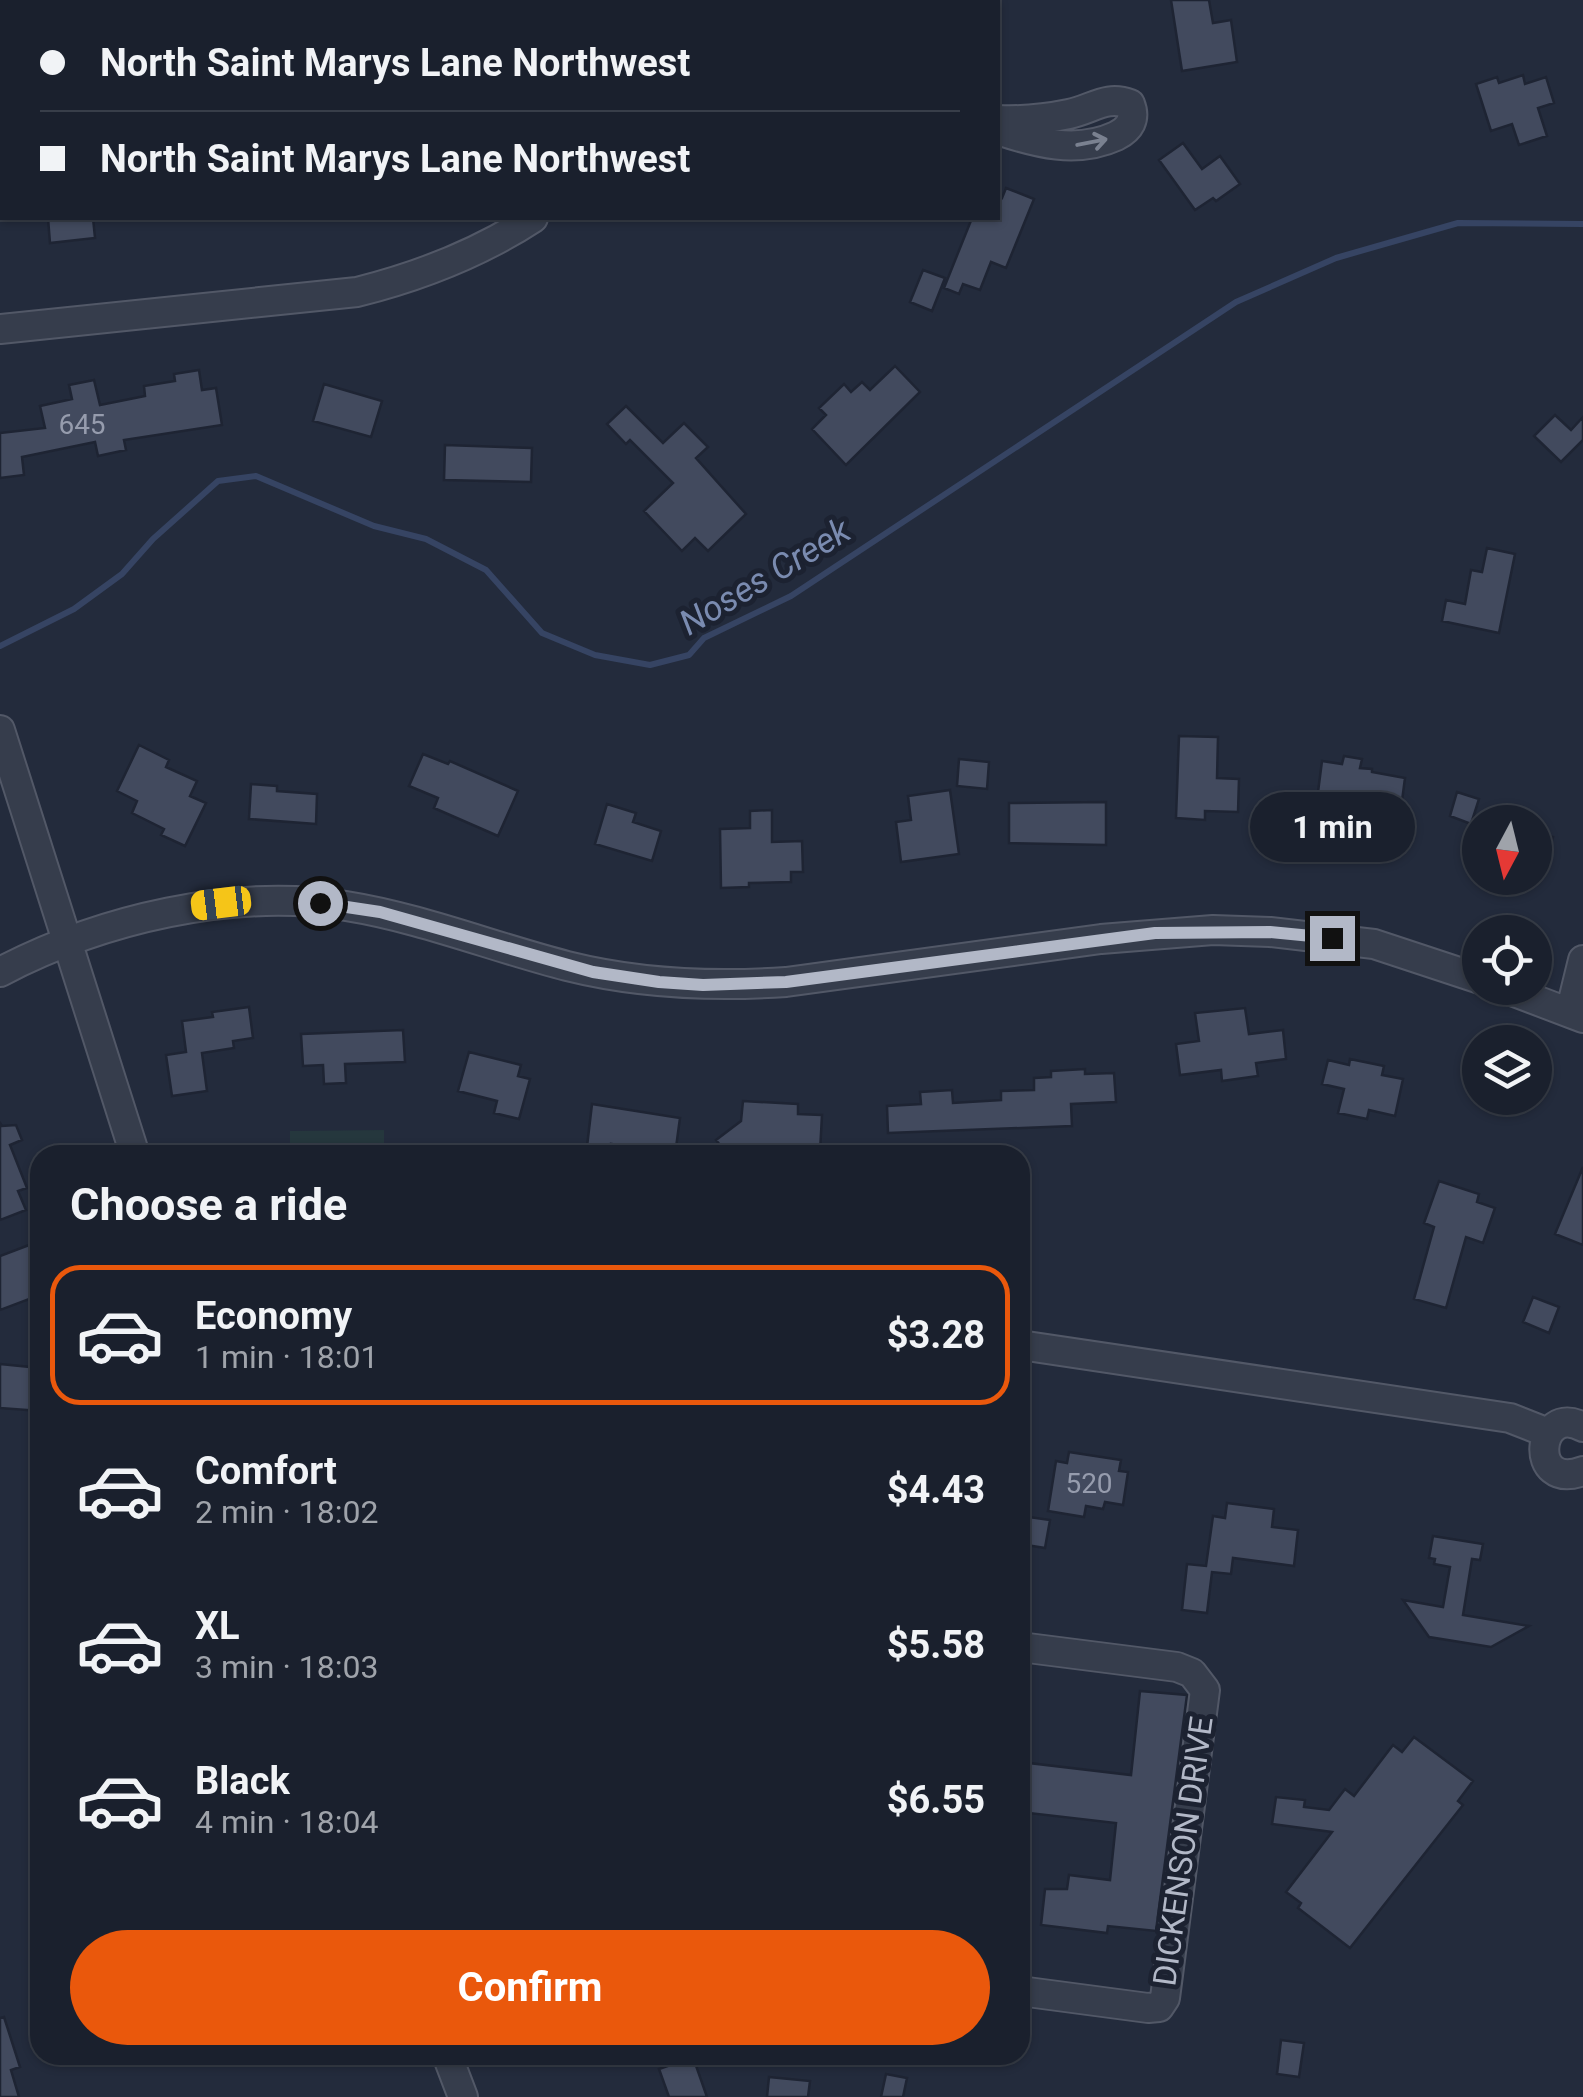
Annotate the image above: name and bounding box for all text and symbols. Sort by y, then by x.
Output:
text: North Saint Marys Lane Northwest [100,41,690,85]
one-way arrow [1076,132,1108,151]
text: North Saint Marys Lane Northwest [100,137,690,181]
house number: 645 [58,408,106,441]
water label: Noses Creek [672,510,858,644]
callout: 1 min [1250,793,1414,863]
north arrow [1462,805,1552,895]
map controls [1462,805,1552,1115]
text: 1 min [1292,808,1373,846]
route start [298,881,343,926]
car [189,884,253,922]
button: locate [1462,915,1552,1005]
route end [1310,916,1355,961]
button: layers [1462,1025,1552,1115]
text: Choose a ride [70,1178,347,1231]
icon: car [75,1290,165,1380]
text: Economy [195,1294,352,1338]
text: $3.28 [887,1313,985,1357]
text: 1 min · 18:01 [195,1338,378,1376]
icon: car [75,1445,165,1535]
text: Comfort [195,1449,337,1493]
house number: 520 [1065,1467,1113,1500]
text: $4.43 [887,1468,985,1512]
text: 2 min · 18:02 [195,1493,378,1531]
icon: car [75,1600,165,1690]
text: XL [195,1604,240,1648]
text: $5.58 [887,1623,985,1667]
text: 3 min · 18:03 [195,1648,378,1686]
street label: DICKENSON DRIVE [1145,1714,1221,1988]
icon: car [75,1755,165,1845]
text: Black [195,1759,290,1803]
text: $6.55 [887,1778,985,1822]
text: 4 min · 18:04 [195,1803,378,1841]
button: Confirm [70,1930,990,2045]

